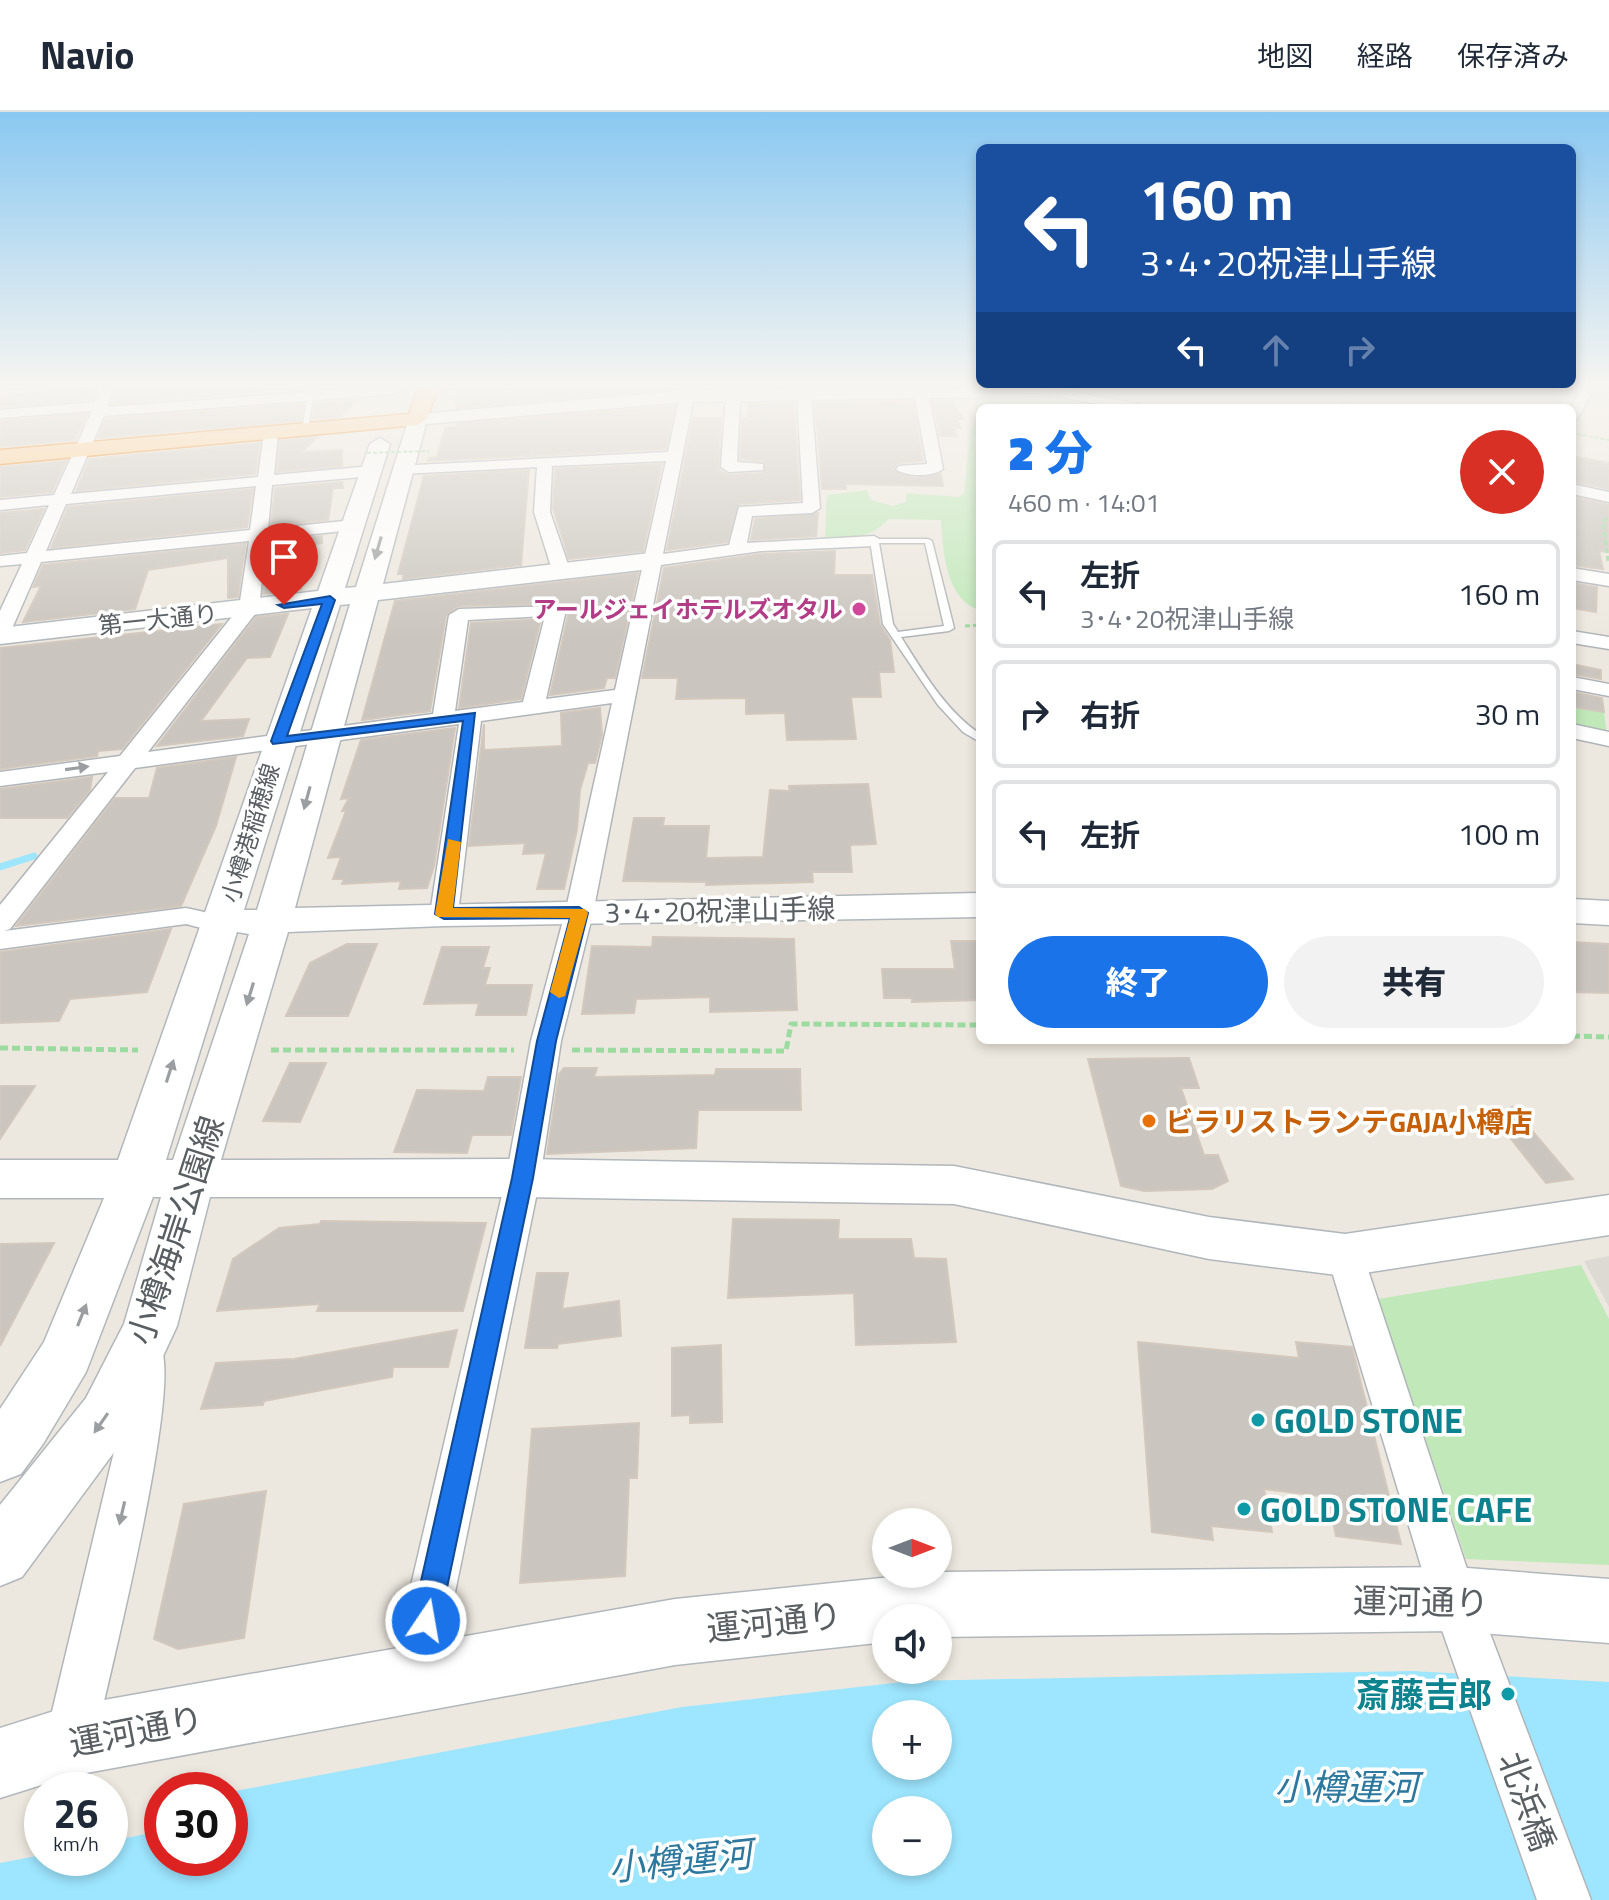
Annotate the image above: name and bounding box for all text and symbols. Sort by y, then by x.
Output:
text: Navio [40,26,134,84]
text: 地図 [1257,34,1313,77]
text: 経路 [1357,34,1413,77]
text: 保存済み [1457,34,1569,77]
text: 160 m [1140,157,1293,242]
icon: left [1008,176,1112,280]
text: 3･4･20祝津山手線 [1140,235,1437,290]
icon: left [1170,328,1214,372]
icon: ahead [1254,328,1298,372]
icon: right [1338,328,1382,372]
text: 2 分 [1008,416,1093,489]
button: close [1460,430,1544,514]
text: 460 m · 14:01 [1008,483,1160,522]
pin [250,523,318,605]
icon: arrive [262,535,306,579]
one-way arrow [371,536,384,560]
text: 左折 [1080,552,1140,598]
text: 160 m [1458,571,1540,617]
icon: left [1012,572,1056,616]
place label: アールジェイホテルズオタル [532,591,843,627]
street label: 第一大通り [96,595,220,643]
text: 3･4･20祝津山手線 [1080,599,1294,638]
marker: アールジェイホテルズオタル [850,600,868,618]
text: 30 m [1475,691,1540,737]
icon: right [1012,692,1056,736]
text: 右折 [1080,692,1140,738]
street label: 小樽港稲穂線 [212,759,288,907]
one-way arrow [65,761,90,774]
one-way arrow [300,785,312,810]
text: 100 m [1458,811,1540,857]
icon: left [1012,812,1056,856]
text: 左折 [1080,812,1140,858]
street label: 3･4･20祝津山手線 [604,886,836,934]
button: 終了 [1008,936,1268,1028]
button: 共有 [1284,936,1544,1028]
one-way arrow [243,982,256,1006]
one-way arrow [165,1059,177,1083]
place label: ビラリストランテGAJA小樽店 [1165,1100,1532,1143]
street label: 小樽海岸公園線 [113,1109,237,1351]
marker: ビラリストランテGAJA小樽店 [1140,1112,1158,1130]
one-way arrow [76,1303,89,1327]
place label: GOLD STONE [1274,1394,1463,1446]
marker: GOLD STONE [1249,1411,1267,1429]
one-way arrow [94,1413,109,1434]
place label: GOLD STONE CAFE [1260,1483,1532,1535]
marker: GOLD STONE CAFE [1235,1500,1253,1518]
one-way arrow [115,1501,127,1526]
north arrow [872,1508,952,1588]
map controls [872,1508,952,1876]
street label: 運河通り [1353,1574,1489,1628]
position arrow [384,1579,468,1663]
street label: 運河通り [704,1588,844,1654]
button: sound [872,1604,952,1684]
place label: 斎藤吉郎 [1356,1668,1492,1720]
marker: 斎藤吉郎 [1499,1685,1517,1703]
street label: 運河通り [64,1692,208,1768]
button: + [872,1700,952,1780]
street label: 北浜橋 [1486,1744,1570,1858]
water label: 小樽運河 [1274,1759,1424,1814]
speed limit sign: 30 [144,1772,248,1876]
text: 26 [54,1783,98,1844]
button: − [872,1796,952,1876]
water label: 小樽運河 [606,1824,760,1895]
text: km/h [53,1828,99,1859]

